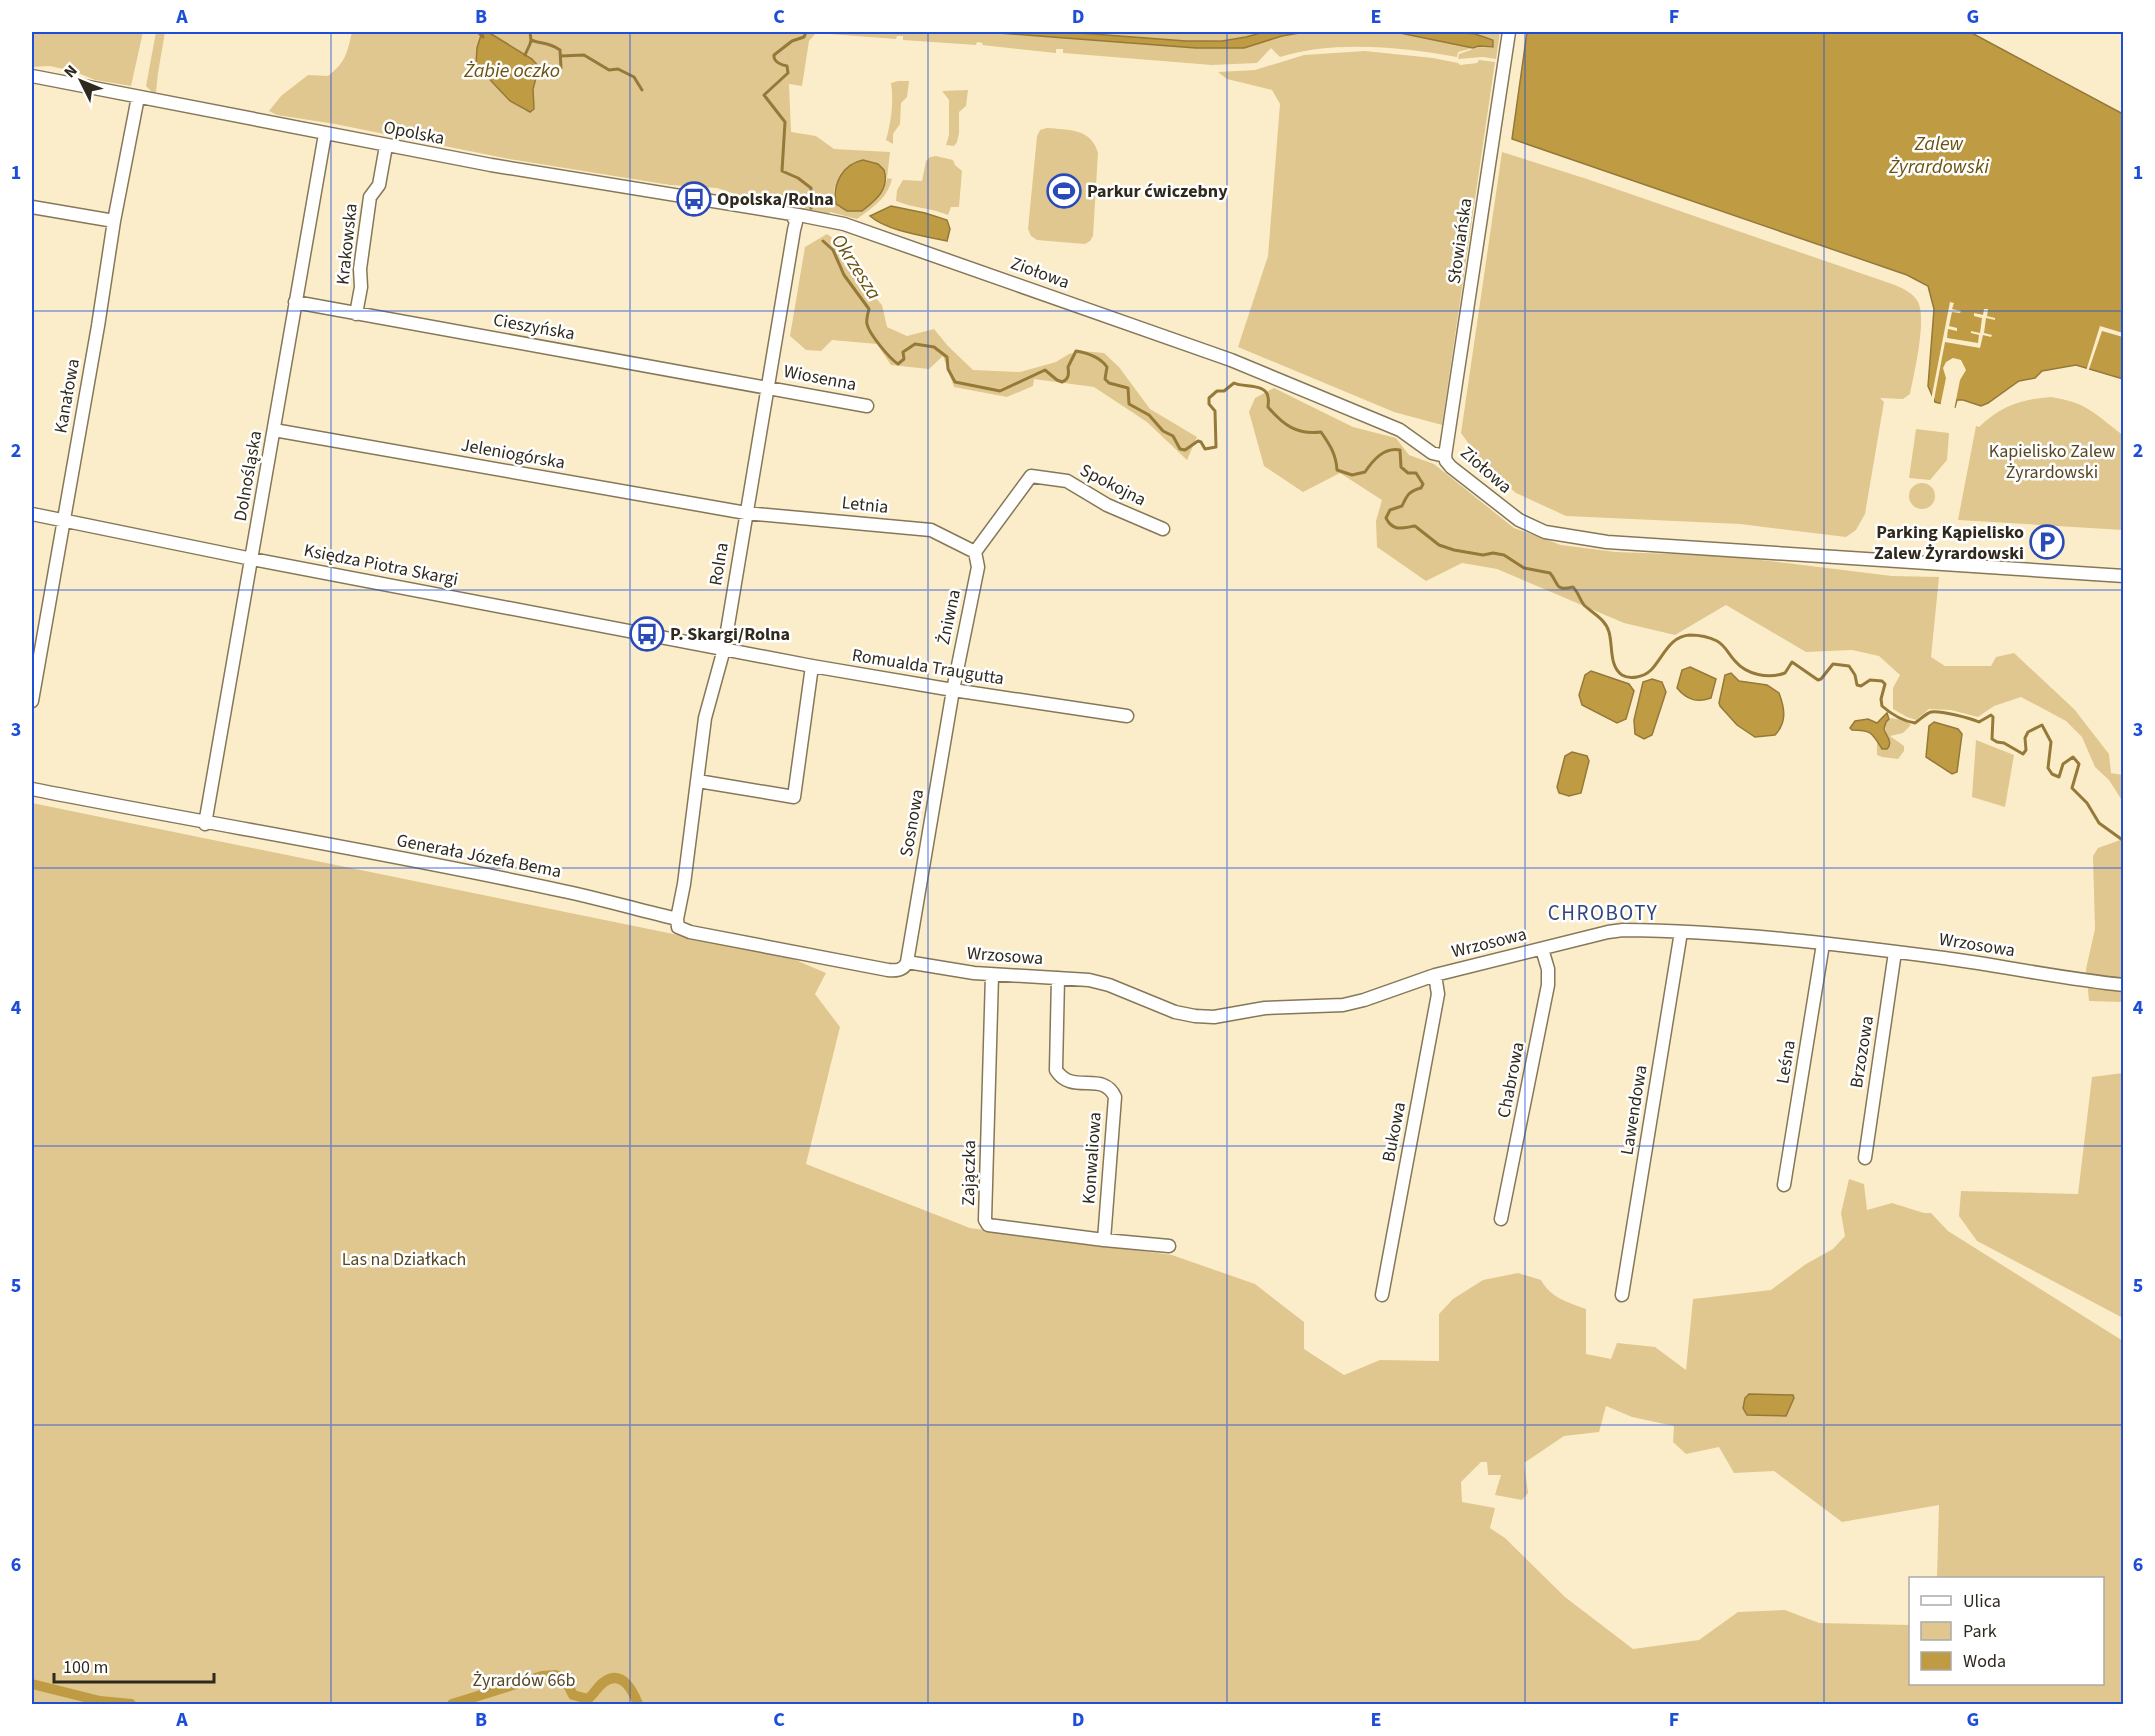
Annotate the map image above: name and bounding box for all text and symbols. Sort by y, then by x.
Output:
text: A [175,3,188,31]
text: B [475,3,487,31]
text: C [773,3,785,31]
text: D [1072,3,1084,31]
text: E [1371,3,1381,31]
text: F [1669,3,1679,31]
text: G [1967,3,1979,31]
north arrow [51,51,111,111]
water label: Żabie oczko [463,57,560,85]
text: N [59,60,82,83]
street label: Opolska [381,115,447,151]
water label: Zalew Żyrardowski [1888,130,1989,181]
text: 1 [11,159,21,187]
text: 1 [2133,159,2143,187]
sports icon: Parkur ćwiczebny [1046,173,1082,209]
place label: Parkur ćwiczebny [1087,179,1228,204]
bus stop icon: Opolska/Rolna [676,181,712,217]
place label: Opolska/Rolna [717,187,834,212]
street label: Słowiańska [1442,197,1478,285]
street label: Krakowska [330,202,364,286]
water label: Okrzesza [824,229,888,306]
street label: Ziołowa [1007,251,1073,295]
street label: Cieszyńska [491,308,577,346]
street label: Kanałowa [48,357,86,435]
street label: Wiosenna [782,359,858,397]
street label: Dolnośląska [228,429,268,523]
street label: Jeleniogórska [459,433,567,475]
text: 2 [11,437,21,465]
text: 2 [2133,437,2143,465]
park label: Kapielisko Zalew Żyrardowski [1989,439,2115,485]
street label: Ziołowa [1455,441,1517,499]
street label: Spokojna [1076,458,1150,512]
street label: Letnia [840,490,890,520]
place label: Parking Kąpielisko Zalew Żyrardowski [1874,520,2024,566]
parking icon: Parking Kąpielisko Zalew Żyrardowski [2029,524,2065,560]
street label: Księdza Piotra Skargi [302,538,460,592]
street label: Rolna [703,541,735,587]
street label: Żniwna [931,587,967,647]
bus stop icon: P. Skargi/Rolna [629,616,665,652]
place label: P. Skargi/Rolna [670,622,790,647]
street label: Romualda Traugutta [850,643,1006,691]
text: 3 [11,716,21,744]
text: 3 [2133,716,2143,744]
street label: Sosnowa [894,787,930,859]
street label: Generała Józefa Bema [394,828,564,884]
district label: CHROBOTY [1548,898,1658,928]
street label: Wrzosowa [1449,922,1529,964]
street label: Wrzosowa [1937,927,2017,963]
street label: Wrzosowa [966,941,1044,971]
text: 4 [11,994,22,1022]
text: 4 [2133,994,2144,1022]
street label: Brzozowa [1844,1014,1880,1090]
street label: Leśna [1770,1038,1802,1086]
street label: Chabrowa [1491,1040,1531,1120]
street label: Lawendowa [1615,1063,1653,1157]
street label: Bukowa [1376,1100,1412,1164]
street label: Konwaliowa [1076,1111,1108,1205]
street label: Zajączka [956,1140,982,1206]
park label: Las na Działkach [342,1247,466,1272]
text: 5 [11,1272,21,1300]
text: 5 [2133,1272,2143,1300]
text: 6 [11,1551,21,1579]
text: 6 [2133,1551,2143,1579]
legend [1909,1577,2104,1685]
text: Ulica [1963,1589,2001,1614]
text: Park [1963,1619,1997,1644]
scale bar [54,1646,214,1684]
text: Woda [1963,1649,2006,1674]
text: 100 m [63,1655,108,1680]
park label: Żyrardów 66b [473,1668,575,1693]
text: A [175,1706,188,1734]
text: B [475,1706,487,1734]
text: C [773,1706,785,1734]
text: D [1072,1706,1084,1734]
text: E [1371,1706,1381,1734]
text: F [1669,1706,1679,1734]
text: G [1967,1706,1979,1734]

